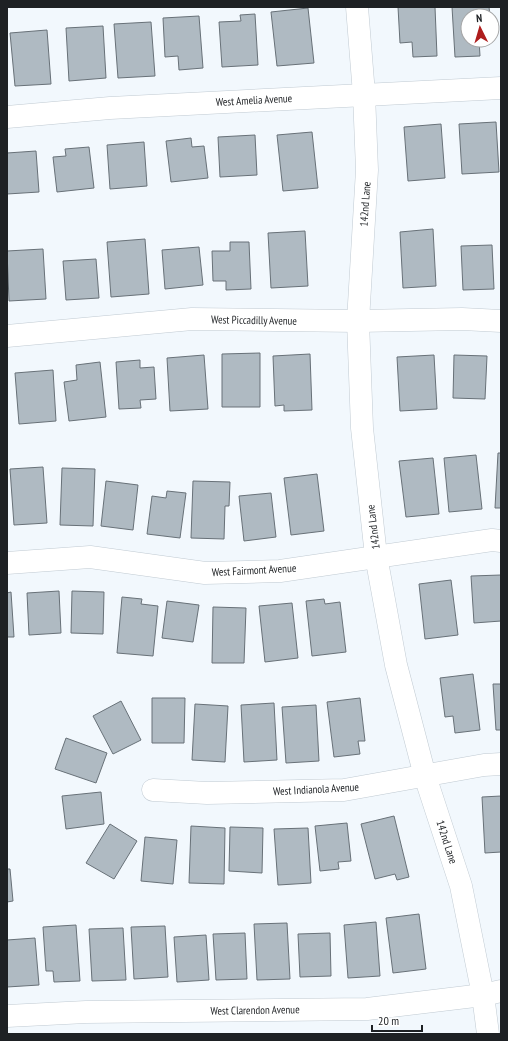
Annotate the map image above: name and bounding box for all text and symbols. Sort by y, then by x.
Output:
north arrow [460,8,500,48]
text: N [476,11,483,25]
street label: West Amelia Avenue [215,91,293,109]
street label: 142nd Lane [356,181,374,227]
street label: West Piccadilly Avenue [211,312,298,328]
street label: 142nd Lane [363,503,383,550]
street label: West Fairmont Avenue [211,561,297,579]
street label: West Indianola Avenue [273,780,360,798]
street label: 142nd Lane [433,818,461,866]
street label: West Clarendon Avenue [210,1002,300,1018]
scale bar [372,1007,422,1033]
text: 20 m [378,1013,399,1028]

